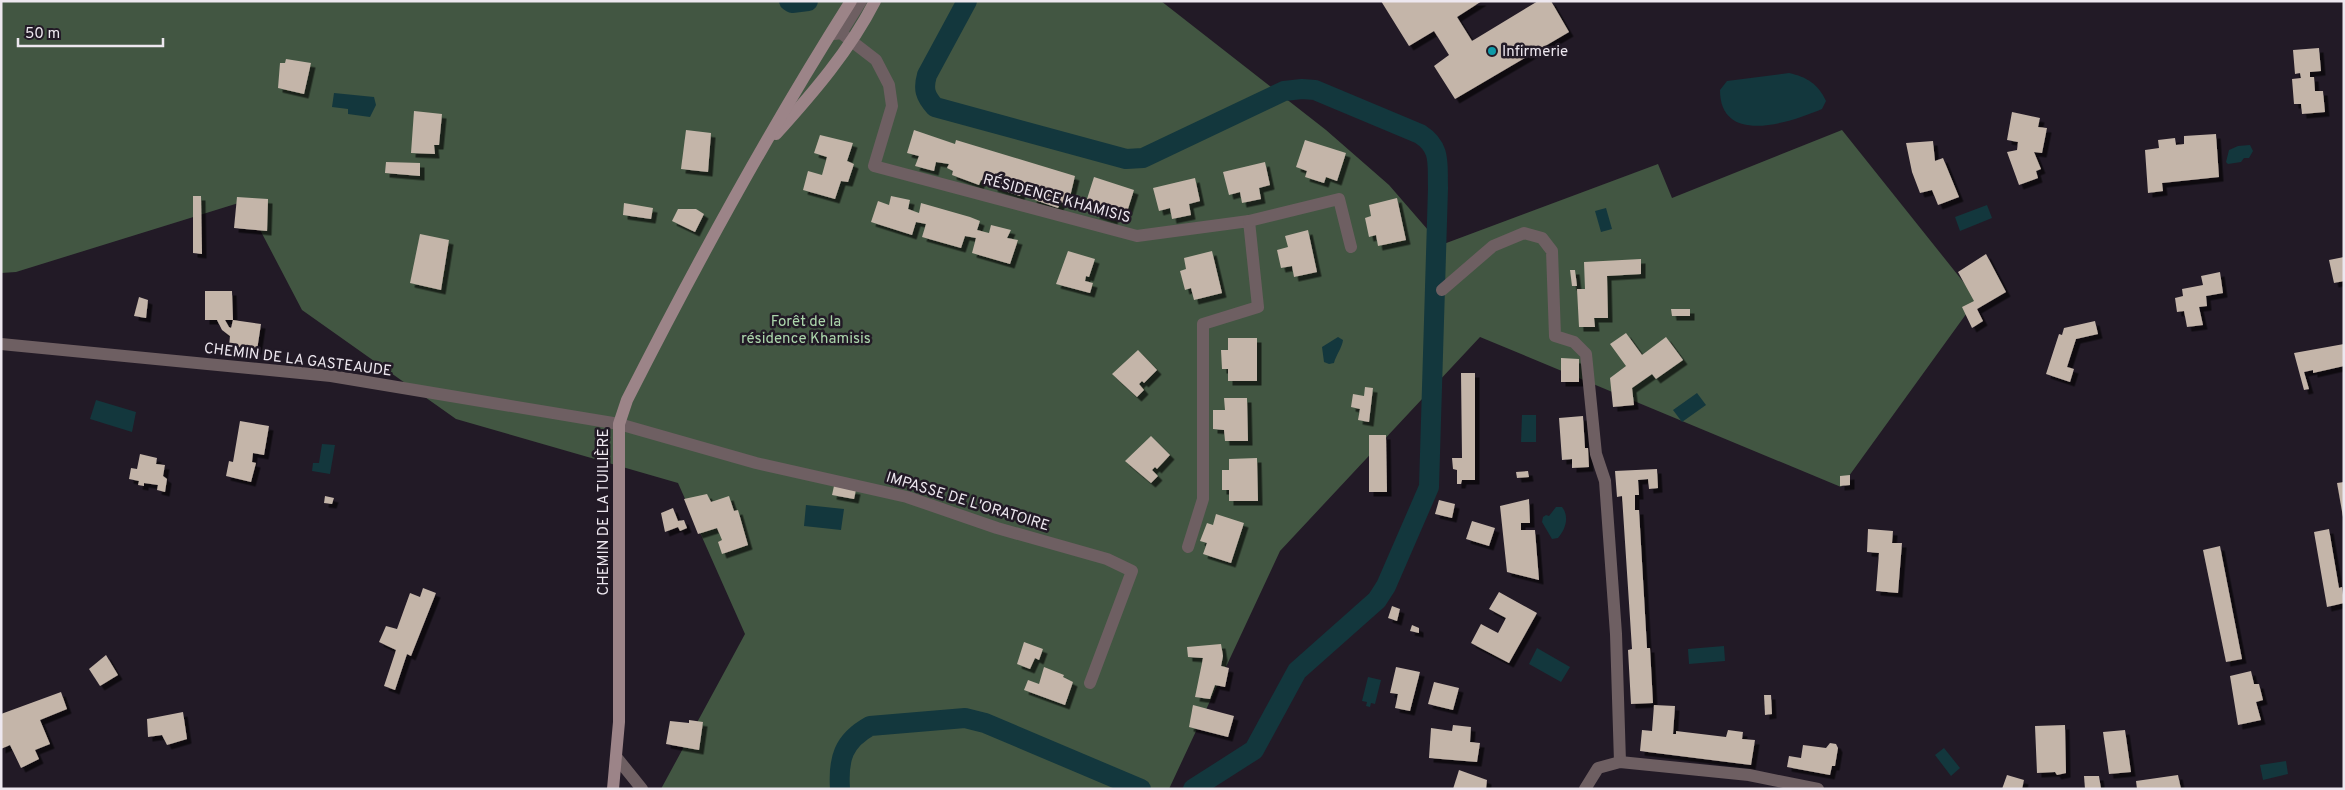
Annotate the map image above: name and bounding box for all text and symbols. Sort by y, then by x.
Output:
scale bar [18,15,162,47]
text: 50 m [25,25,60,44]
place label: Infirmerie [1502,43,1568,62]
marker: Infirmerie [1486,45,1498,57]
street label: RÉSIDENCE KHAMISIS [981,170,1133,228]
park label: Forêt de la résidence Khamisis [741,313,871,349]
street label: CHEMIN DE LA GASTEAUDE [203,340,393,381]
street label: CHEMIN DE LA TUILIÈRE [594,429,614,595]
street label: IMPASSE DE L'ORATOIRE [884,469,1052,536]

